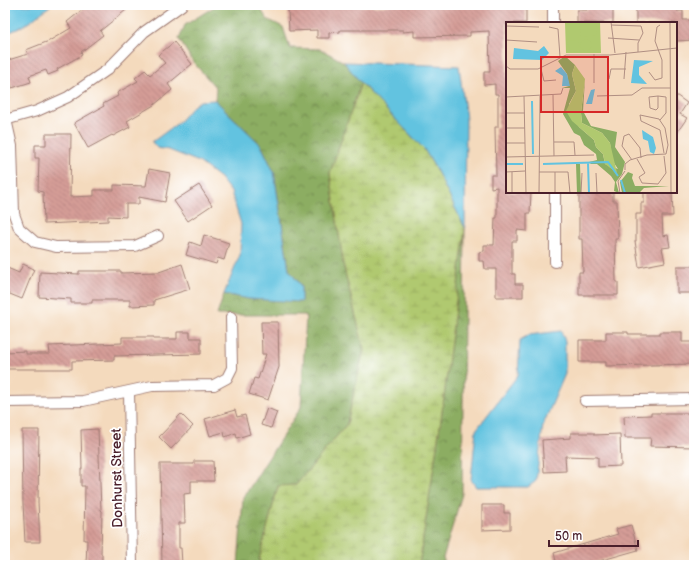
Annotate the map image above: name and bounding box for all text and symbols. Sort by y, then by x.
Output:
inset map [506,22,677,193]
street label: Donhurst Street [108,427,126,528]
scale bar [549,522,638,548]
text: 50 m [555,529,582,544]

